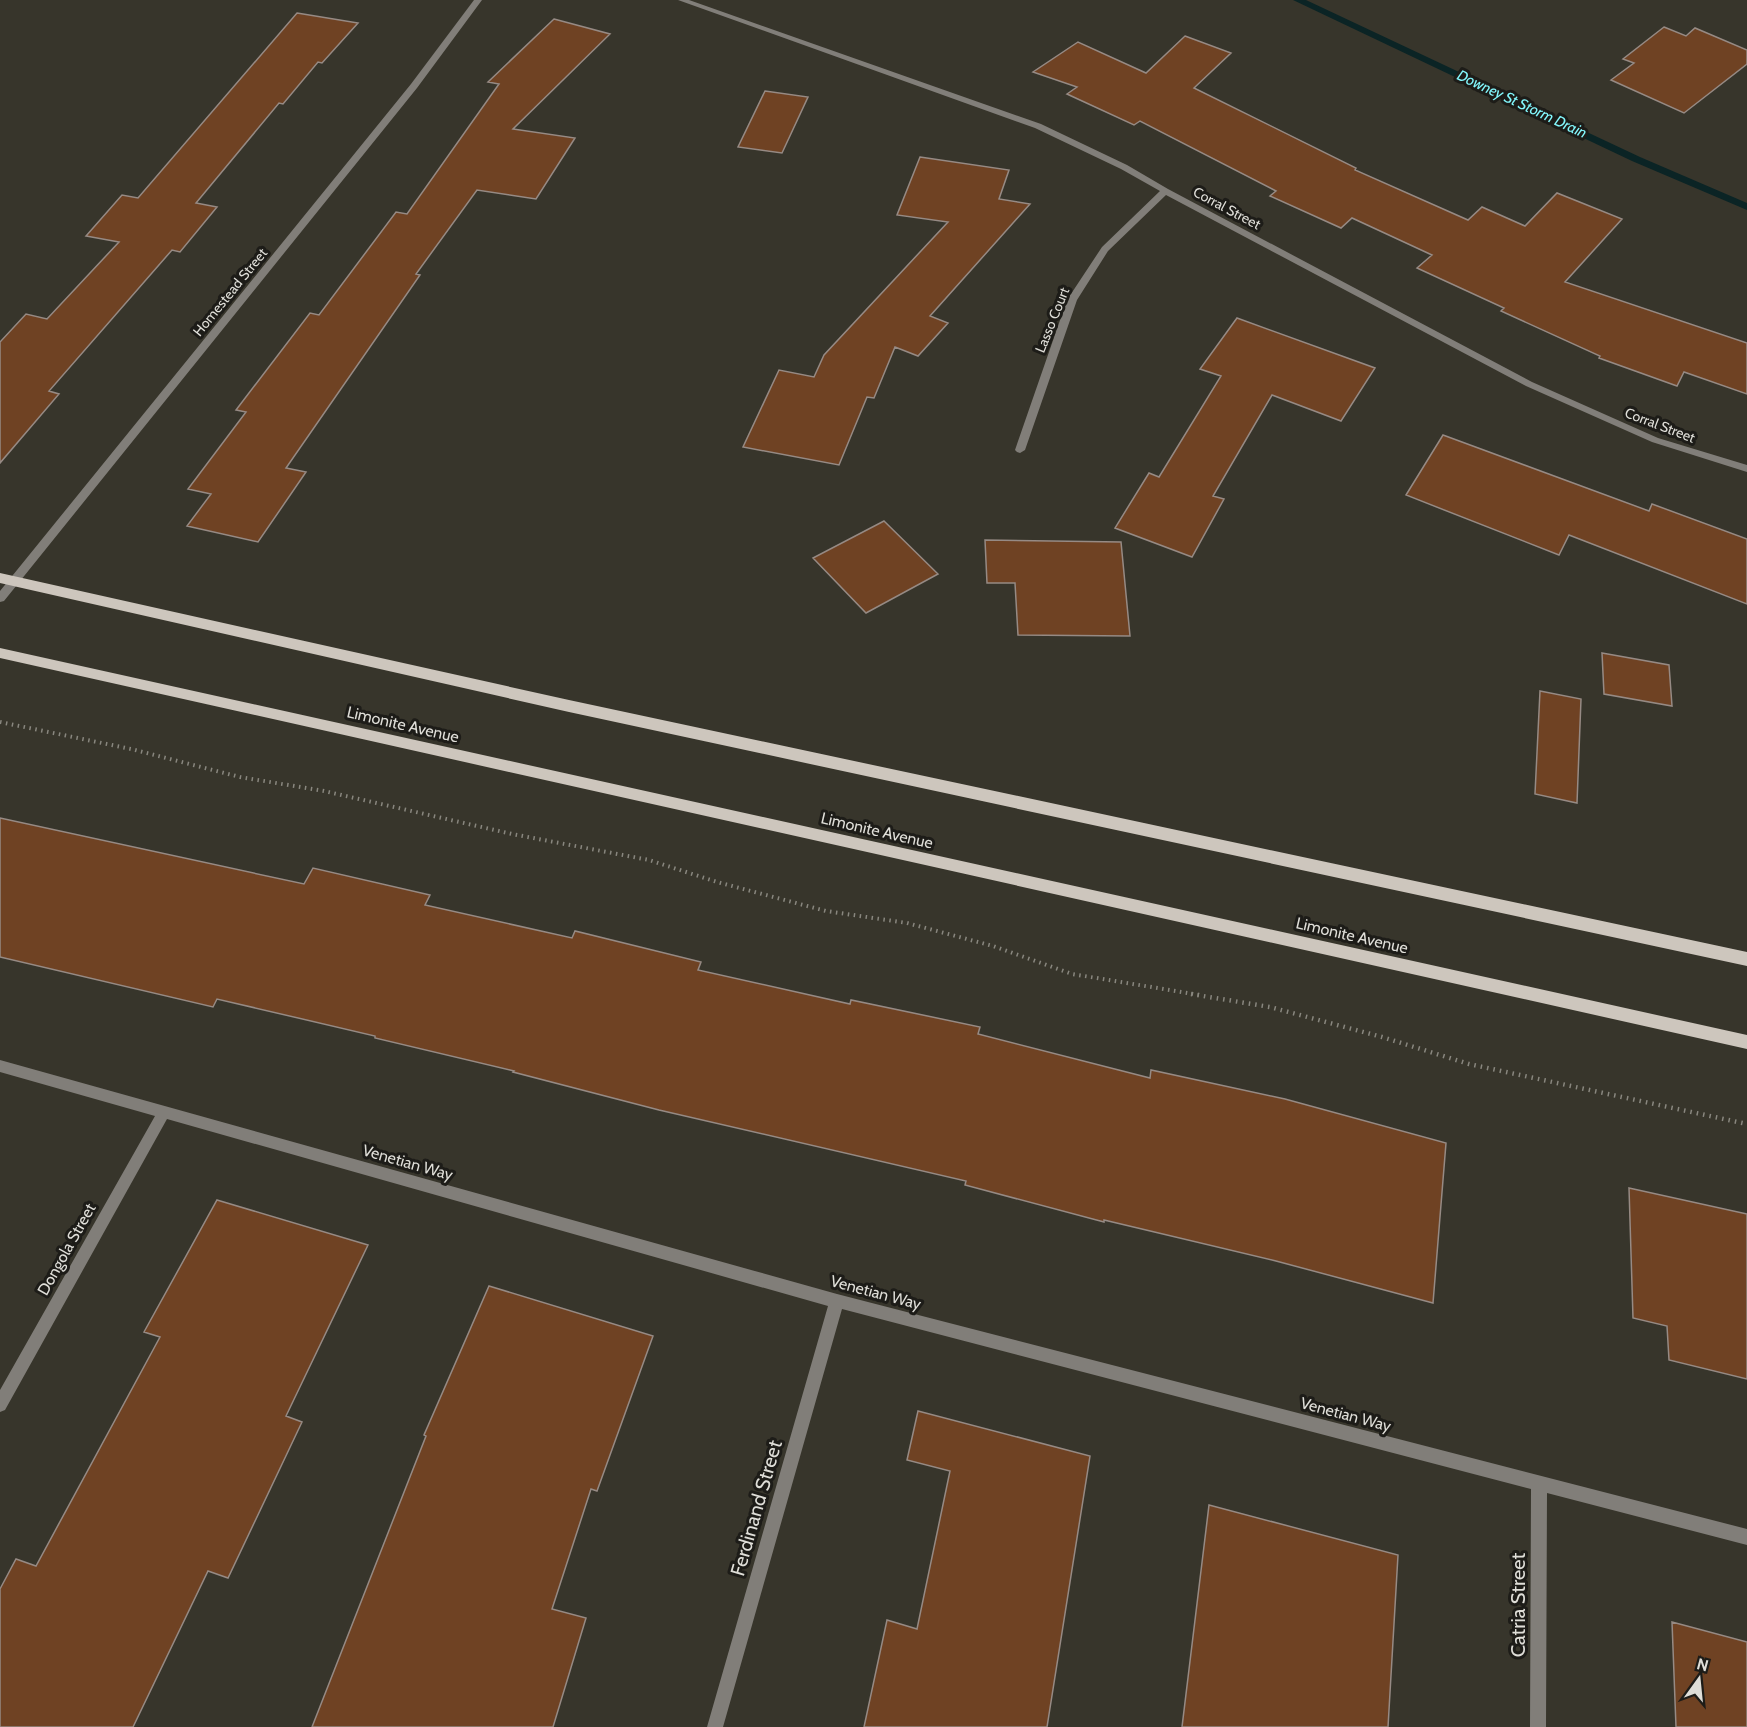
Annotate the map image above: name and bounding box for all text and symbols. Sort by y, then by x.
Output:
water label: Downey St Storm Drain [1454,66,1590,142]
street label: Corral Street [1190,183,1264,233]
street label: Homestead Street [189,244,271,340]
street label: Lasso Court [1031,284,1073,355]
street label: Corral Street [1622,403,1698,447]
street label: Limonite Avenue [345,702,461,747]
street label: Limonite Avenue [819,808,935,853]
street label: Limonite Avenue [1294,913,1410,958]
street label: Venetian Way [361,1141,455,1184]
street label: Dongola Street [33,1199,100,1299]
street label: Venetian Way [828,1271,923,1314]
street label: Venetian Way [1298,1393,1393,1436]
street label: Ferdinand Street [725,1437,787,1579]
street label: Catria Street [1506,1552,1530,1657]
north arrow [1669,1649,1729,1709]
text: N [1695,1654,1711,1676]

